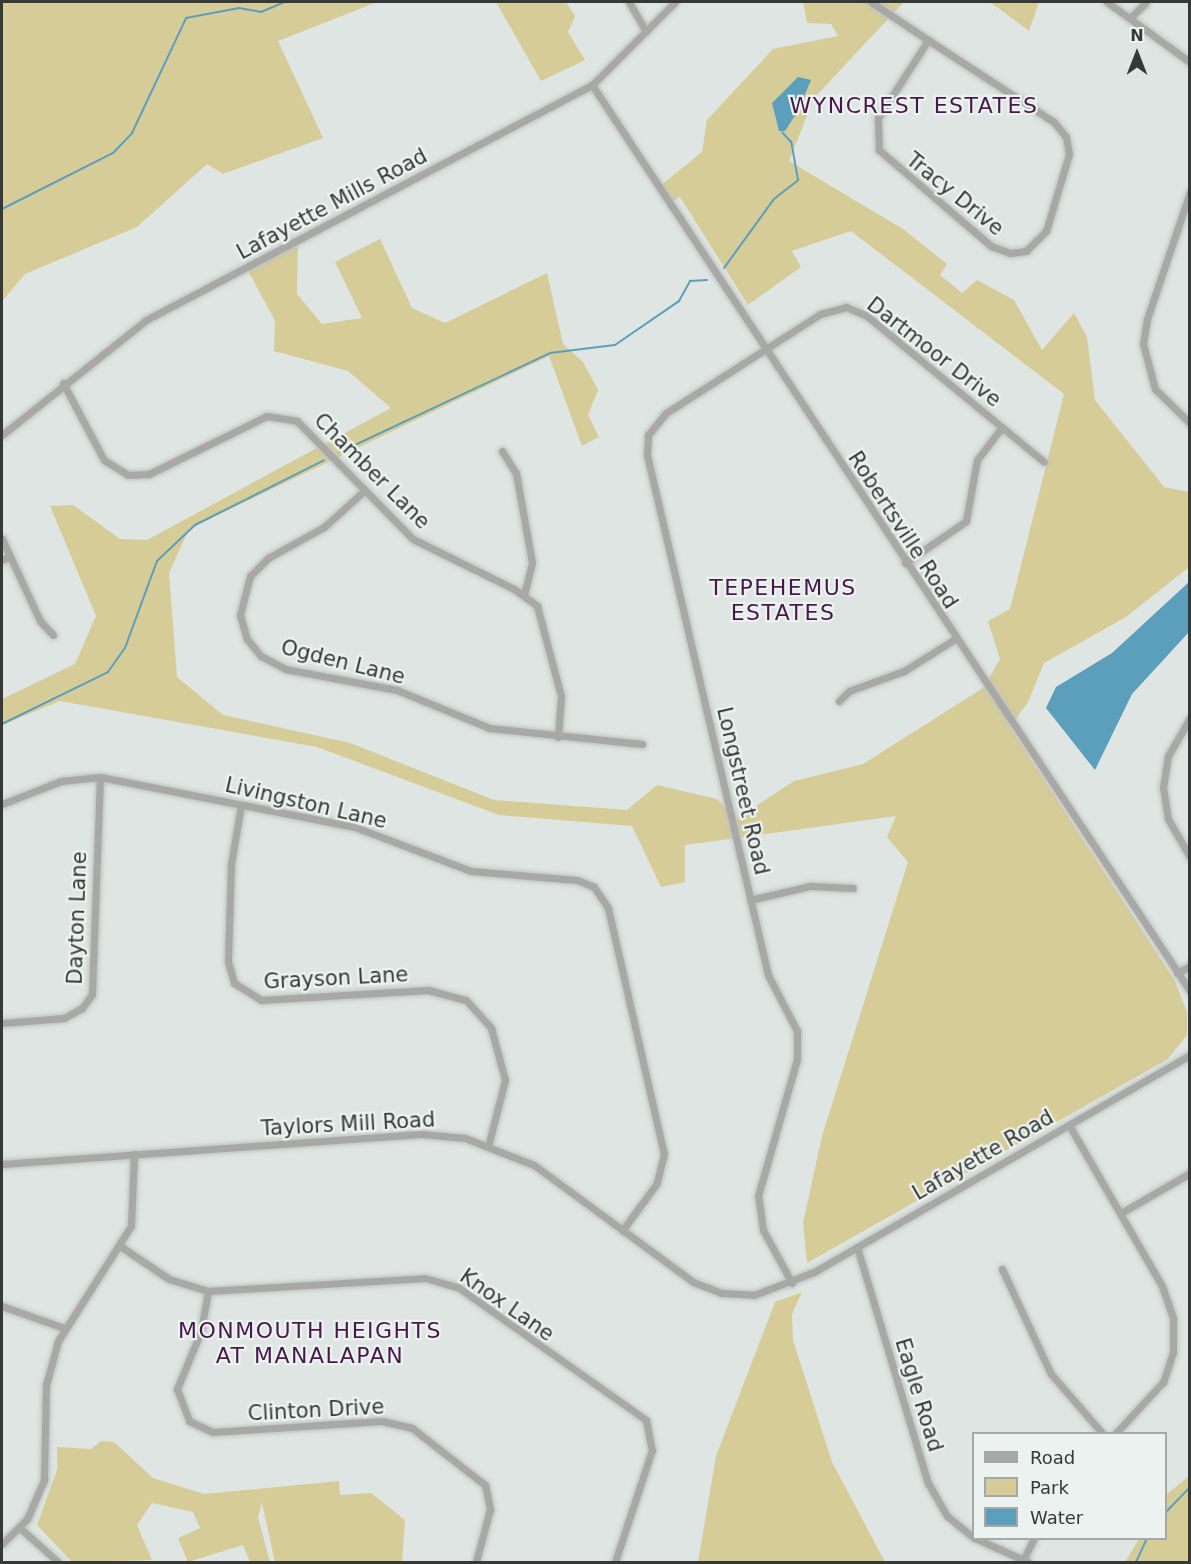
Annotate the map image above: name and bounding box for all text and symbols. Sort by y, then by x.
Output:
north arrow [1107,24,1167,84]
text: N [1130,26,1144,45]
district label: WYNCREST ESTATES [790,93,1038,119]
street label: Lafayette Mills Road [232,143,432,265]
street label: Tracy Drive [901,147,1009,241]
street label: Dartmoor Drive [862,292,1006,412]
street label: Chamber Lane [309,408,435,534]
street label: Robertsville Road [843,446,963,614]
district label: TEPEHEMUS ESTATES [709,574,857,626]
street label: Ogden Lane [278,634,408,690]
street label: Longstreet Road [711,705,775,877]
street label: Livingston Lane [223,772,389,834]
street label: Dayton Lane [62,851,92,985]
street label: Grayson Lane [263,962,409,994]
street label: Lafayette Road [908,1104,1058,1206]
street label: Taylors Mill Road [260,1107,436,1141]
street label: Knox Lane [455,1263,559,1347]
district label: MONMOUTH HEIGHTS AT MANALAPAN [178,1317,442,1368]
street label: Eagle Road [890,1335,948,1455]
street label: Clinton Drive [247,1394,385,1426]
legend [972,1432,1167,1540]
text: Road [1030,1447,1075,1468]
text: Park [1030,1477,1069,1498]
text: Water [1030,1507,1083,1528]

